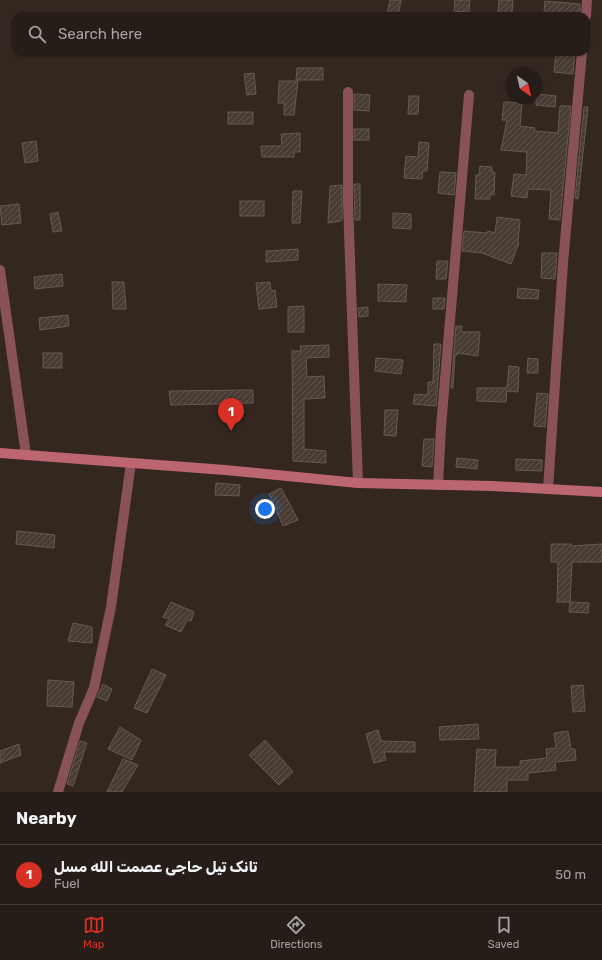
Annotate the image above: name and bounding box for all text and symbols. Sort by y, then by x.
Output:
search box [12,12,590,56]
icon: search [26,23,48,45]
text: Search here [58,25,142,43]
north arrow [506,68,542,104]
pin: 1 [218,398,244,431]
your location [255,499,275,519]
text: Nearby [16,808,77,828]
text: تانک تیل حاجی عصمت الله مسل [54,858,258,876]
text: 1 [26,867,32,882]
text: 50 m [555,867,586,882]
text: Fuel [54,876,80,891]
tab: Map [83,914,105,951]
tab: Directions [270,914,322,951]
tab: Saved [488,914,519,951]

